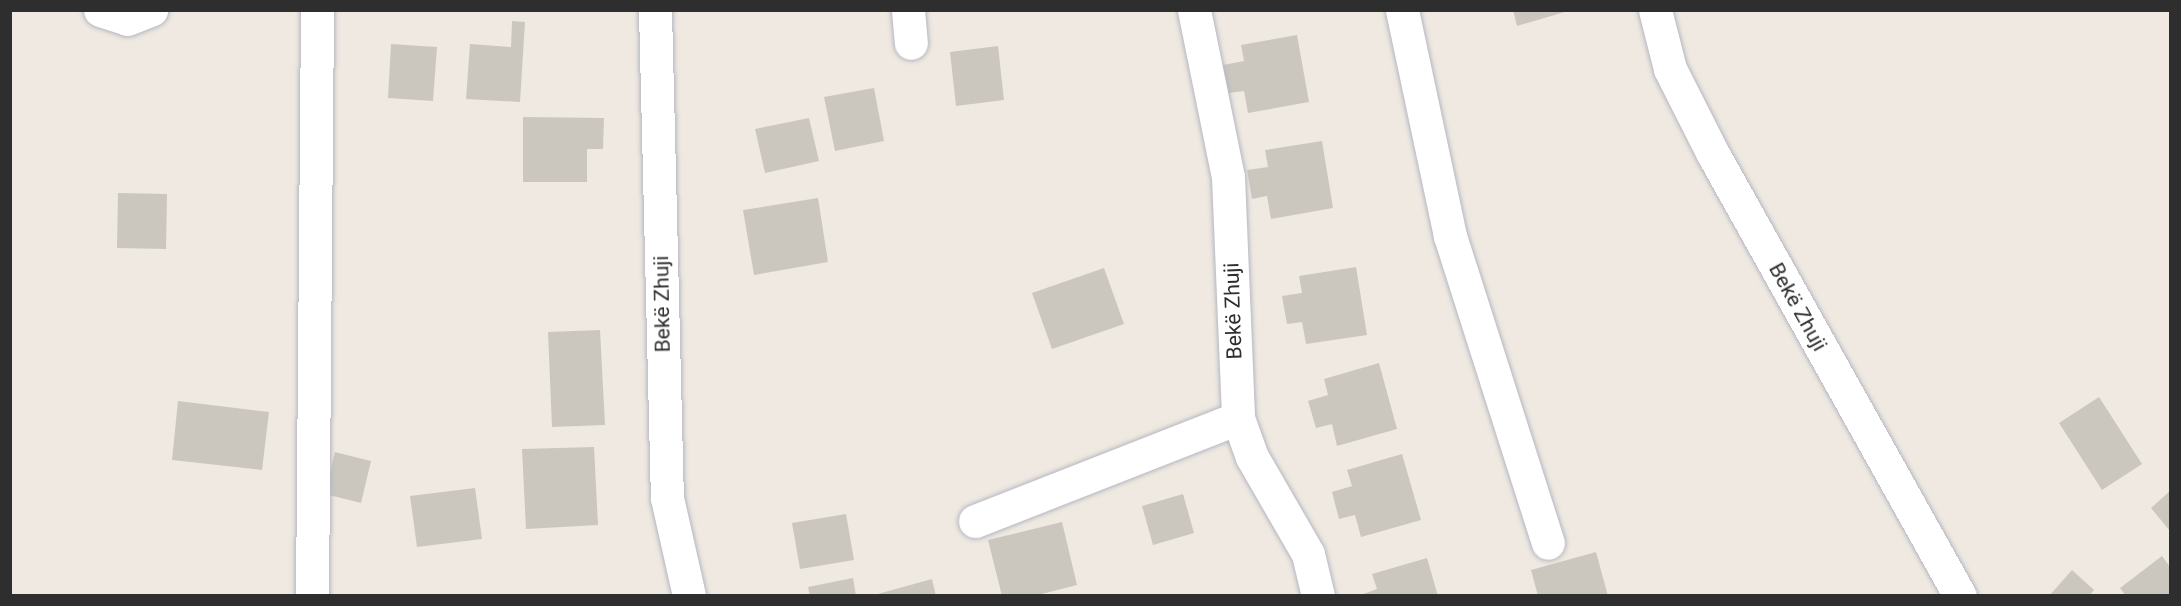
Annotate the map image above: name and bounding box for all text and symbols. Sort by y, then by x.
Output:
street label: Bekë Zhuji [649,255,675,353]
street label: Bekë Zhuji [1764,259,1832,355]
street label: Bekë Zhuji [1219,262,1247,360]

